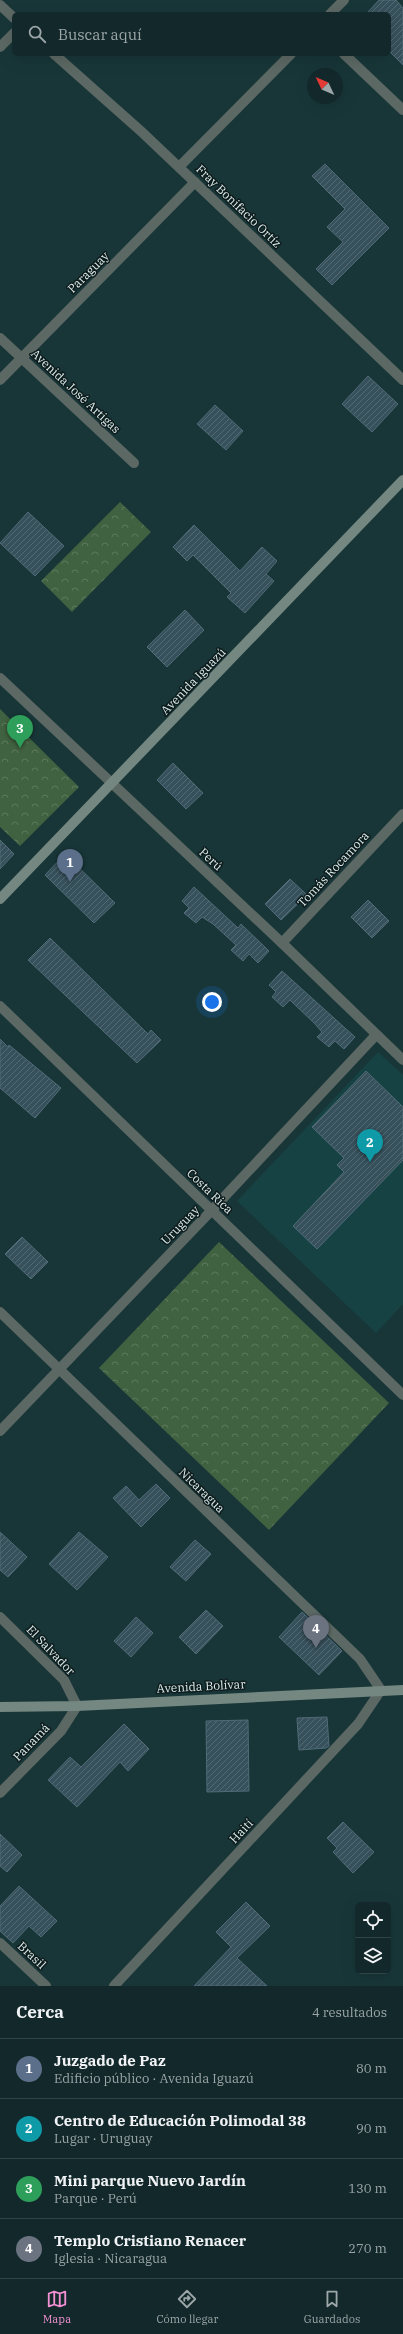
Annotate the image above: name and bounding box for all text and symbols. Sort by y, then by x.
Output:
search box [12,12,391,56]
icon: search [26,23,48,45]
text: Buscar aquí [58,25,142,44]
north arrow [307,68,343,104]
street label: Fray Bonifacio Ortíz [193,161,285,251]
street label: Paraguay [64,248,112,296]
street label: Avenida José Artigas [28,346,124,436]
street label: Avenida Iguazú [157,644,229,717]
pin: 3 [7,715,33,748]
street label: Tomás Rocamora [294,828,372,910]
street label: Perú [196,844,226,874]
pin: 1 [57,849,83,882]
your location [202,992,222,1012]
pin: 2 [357,1129,383,1162]
street label: Costa Rica [184,1165,237,1217]
street label: Uruguay [158,1202,203,1248]
street label: Nicaragua [176,1464,228,1516]
pin: 4 [303,1615,329,1648]
street label: El Salvador [24,1622,79,1679]
street label: Avenida Bolívar [156,1676,247,1696]
street label: Panamá [10,1720,53,1764]
street label: Haití [226,1816,256,1846]
map controls [355,1902,391,1974]
button: locate [355,1902,391,1938]
street label: Brasil [15,1938,50,1972]
button: layers [355,1938,391,1974]
text: Cerca [16,2001,64,2023]
text: 4 resultados [312,2004,387,2021]
text: Juzgado de Paz [54,2051,166,2070]
text: 1 [25,2060,33,2077]
text: 80 m [356,2060,387,2077]
text: Edificio público · Avenida Iguazú [54,2070,254,2087]
text: Centro de Educación Polimodal 38 [54,2111,306,2130]
text: 2 [25,2120,33,2137]
text: 90 m [356,2120,387,2137]
text: Lugar · Uruguay [54,2130,152,2147]
text: Mini parque Nuevo Jardín [54,2171,246,2190]
text: 3 [25,2180,33,2197]
text: 130 m [348,2180,387,2197]
text: Parque · Perú [54,2190,137,2207]
text: Templo Cristiano Renacer [54,2231,246,2250]
text: 4 [25,2240,33,2257]
text: 270 m [348,2240,387,2257]
text: Iglesia · Nicaragua [54,2250,167,2267]
tab: Mapa [43,2288,71,2326]
tab: Cómo llegar [157,2288,218,2326]
tab: Guardados [304,2288,360,2326]

